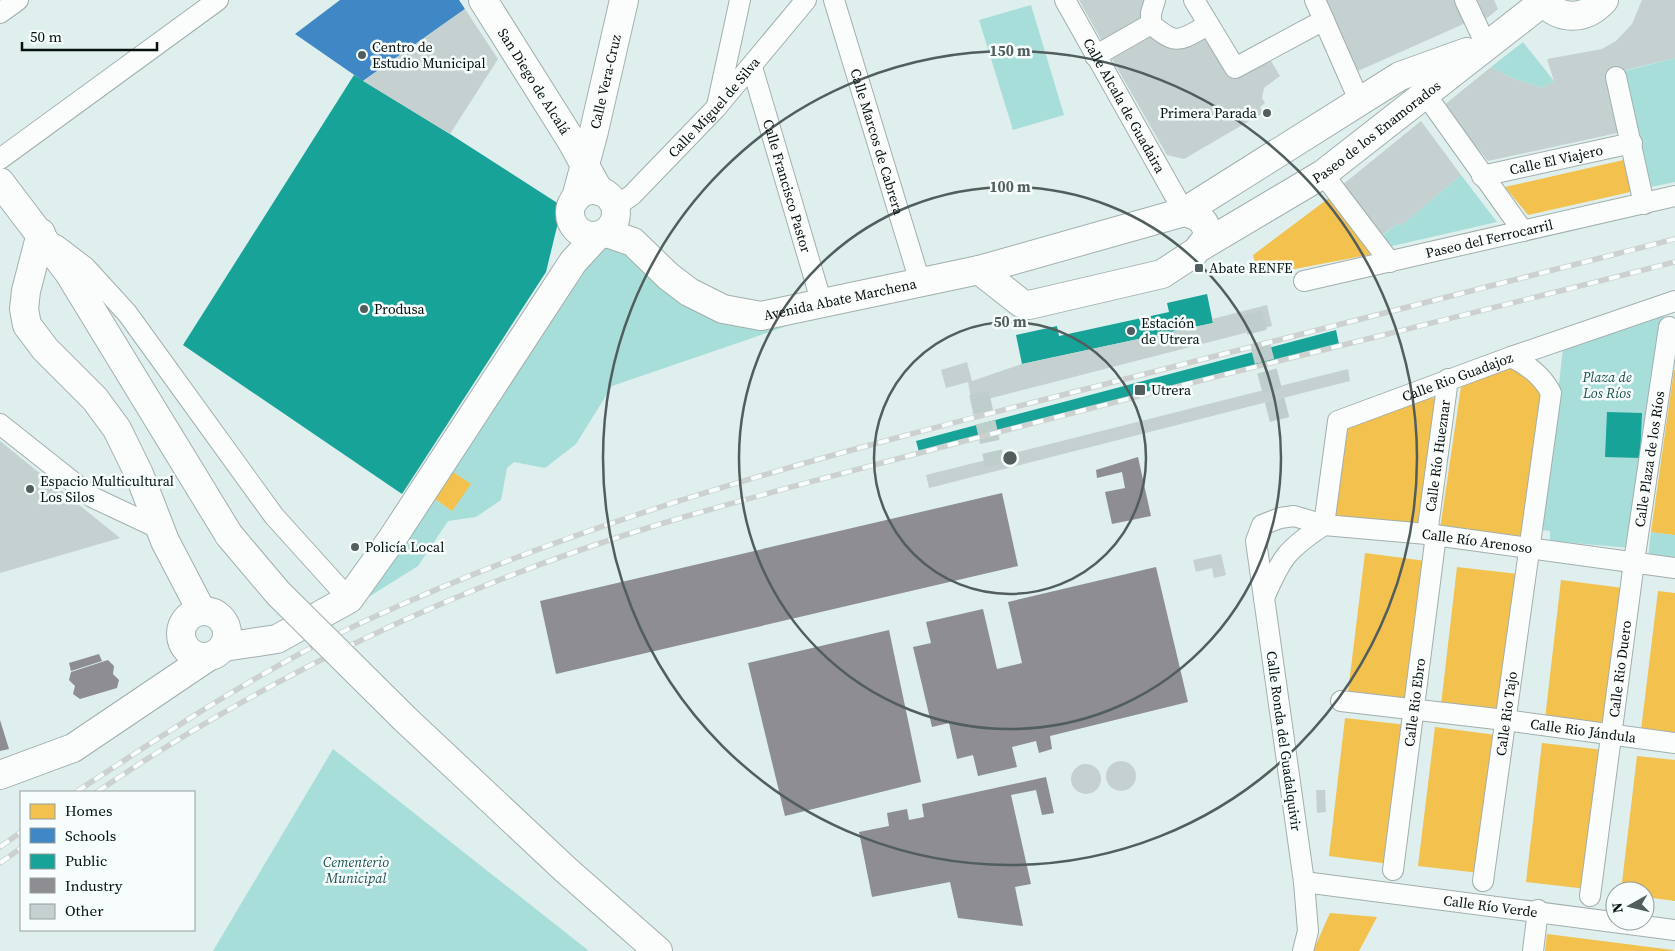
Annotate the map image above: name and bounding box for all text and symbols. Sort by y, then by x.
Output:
scale bar [22,20,158,52]
street label: San Diego de Alcalá [493,24,576,139]
text: 50 m [30,26,62,47]
street label: Calle Vera-Cruz [585,32,626,131]
street label: Calle Alcala de Guadaira [1078,34,1171,177]
place label: Centro de Estudio Municipal [372,37,486,73]
text: 150 m [989,40,1031,61]
marker: Centro de Estudio Municipal [356,49,368,61]
street label: Calle Miguel de Silva [663,52,765,162]
street label: Calle Marcos de Cabrera [845,66,909,218]
street label: Paseo de los Enamorados [1308,76,1445,188]
place label: Primera Parada [1160,103,1258,123]
marker: Primera Parada [1261,107,1273,119]
street label: Calle Francisco Pastor [758,117,816,255]
street label: Calle El Viajero [1508,140,1605,180]
text: 100 m [989,176,1031,197]
street label: Paseo del Ferrocarril [1423,214,1555,263]
place label: Abate RENFE [1209,258,1293,278]
marker: Abate RENFE [1193,262,1205,274]
street label: Avenida Abate Marchena [762,273,919,325]
place label: Produsa [374,299,426,319]
marker: Produsa [358,303,370,315]
text: 50 m [993,311,1027,332]
place label: Estación de Utrera [1141,313,1200,349]
marker: Estación de Utrera [1125,325,1137,337]
street label: Calle Rio Guadajoz [1399,347,1516,406]
park label: Plaza de Los Ríos [1581,367,1632,403]
place label: Utrera [1151,380,1192,400]
marker: Utrera [1133,383,1147,397]
street label: Calle Plaza de los Ríos [1629,389,1669,529]
street label: Calle Río Hueznar [1420,398,1455,513]
centre of rings [1001,449,1019,467]
place label: Espacio Multicultural Los Silos [40,471,174,507]
marker: Espacio Multicultural Los Silos [24,483,36,495]
street label: Calle Río Arenoso [1421,524,1534,558]
place label: Policía Local [365,537,444,557]
marker: Policía Local [349,541,361,553]
street label: Calle Rio Duero [1604,619,1636,719]
street label: Calle Ronda del Guadalquivir [1261,650,1307,832]
street label: Calle Rio Ebro [1399,657,1430,748]
street label: Calle Rio Tajo [1491,670,1522,757]
street label: Calle Rio Jándula [1529,714,1638,748]
legend [20,791,195,931]
text: Homes [65,800,112,821]
text: Schools [65,825,116,846]
text: Public [65,850,107,871]
park label: Cementerio Municipal [323,852,389,888]
text: Industry [65,875,123,896]
north arrow [1605,881,1655,931]
street label: Calle Río Verde [1442,890,1539,922]
text: Other [65,900,104,921]
text: N [1607,901,1628,914]

